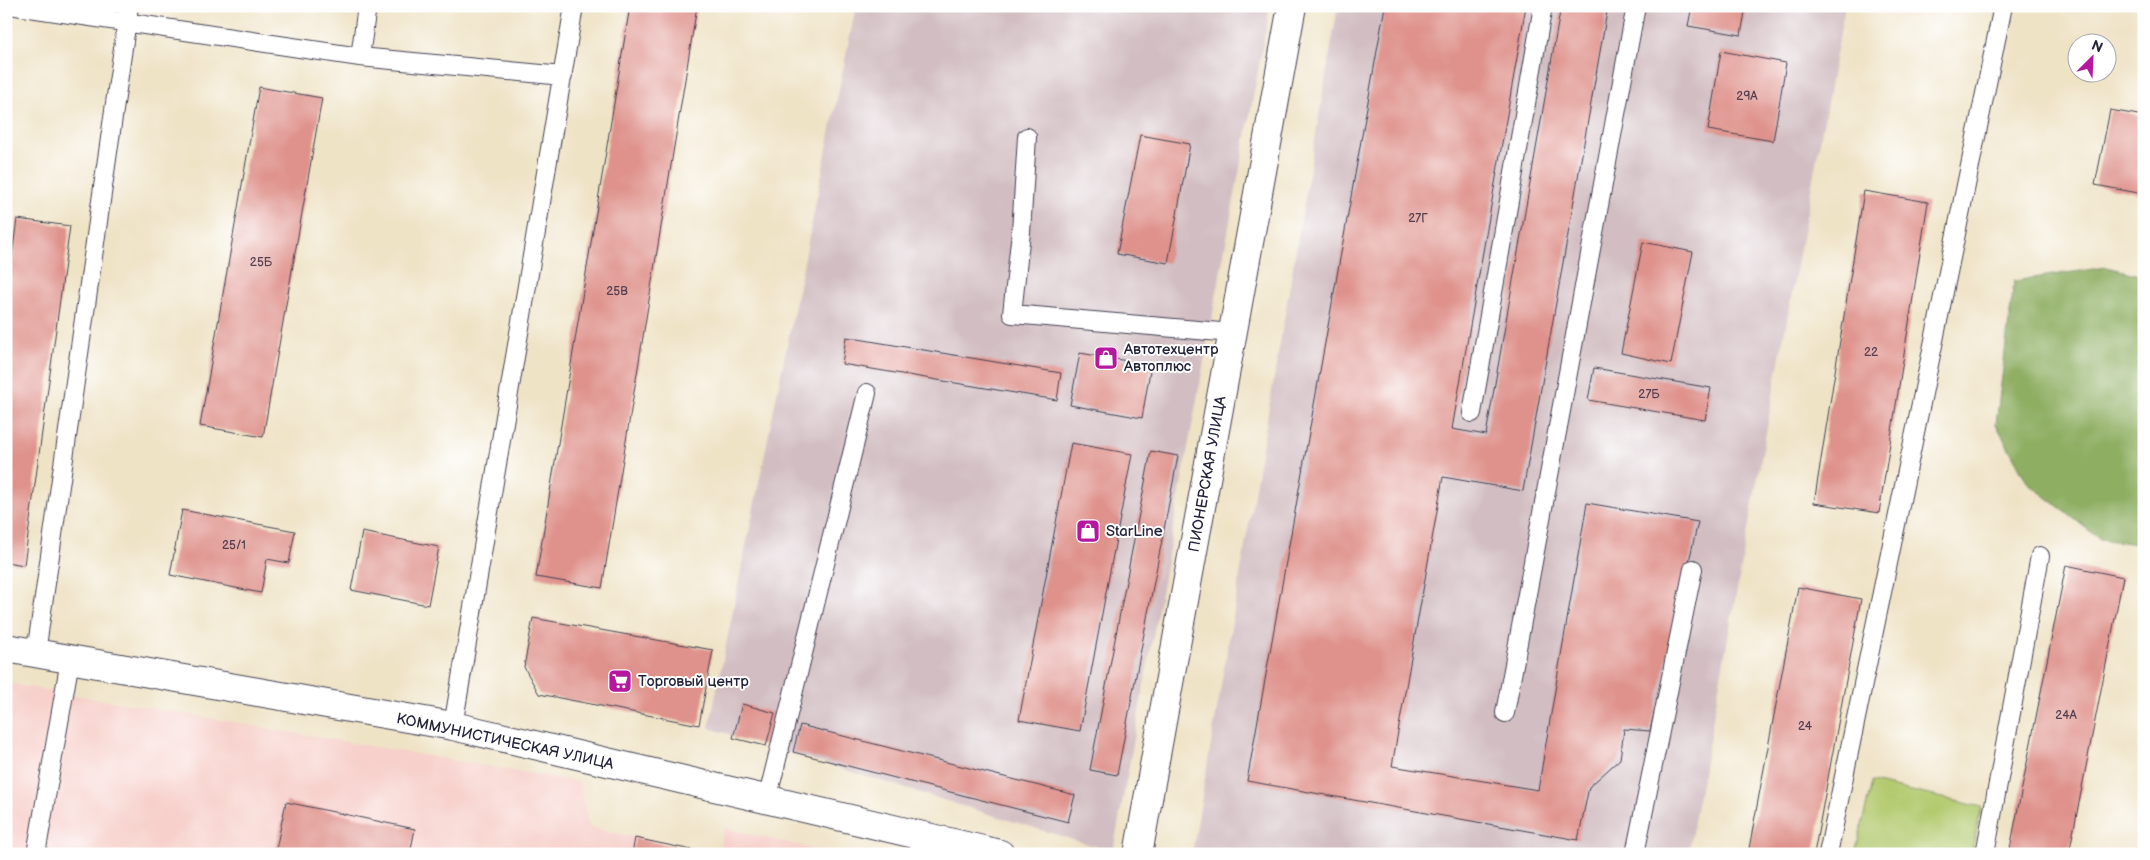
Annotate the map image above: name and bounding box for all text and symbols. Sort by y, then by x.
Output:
north arrow [2068,32,2118,82]
text: N [2089,37,2105,56]
house number: 29А [1736,89,1758,104]
house number: 27Г [1408,211,1428,226]
house number: 25Б [250,255,273,270]
house number: 25В [606,284,628,299]
place label: Автотехцентр Автоплюс [1123,340,1219,376]
shop icon: Автотехцентр Автоплюс [1093,345,1119,371]
house number: 22 [1864,345,1878,360]
house number: 27Б [1638,387,1660,402]
street label: ПИОНЕРСКАЯ УЛИЦА [1184,394,1231,554]
shop icon: StarLine [1075,518,1101,544]
place label: StarLine [1106,522,1163,541]
house number: 25/1 [222,538,246,553]
supermarket icon: Торговый центр [607,668,633,694]
place label: Торговый центр [638,672,749,691]
house number: 24А [2055,708,2077,723]
street label: КОММУНИСТИЧЕСКАЯ УЛИЦА [395,709,616,774]
house number: 24 [1798,719,1813,734]

